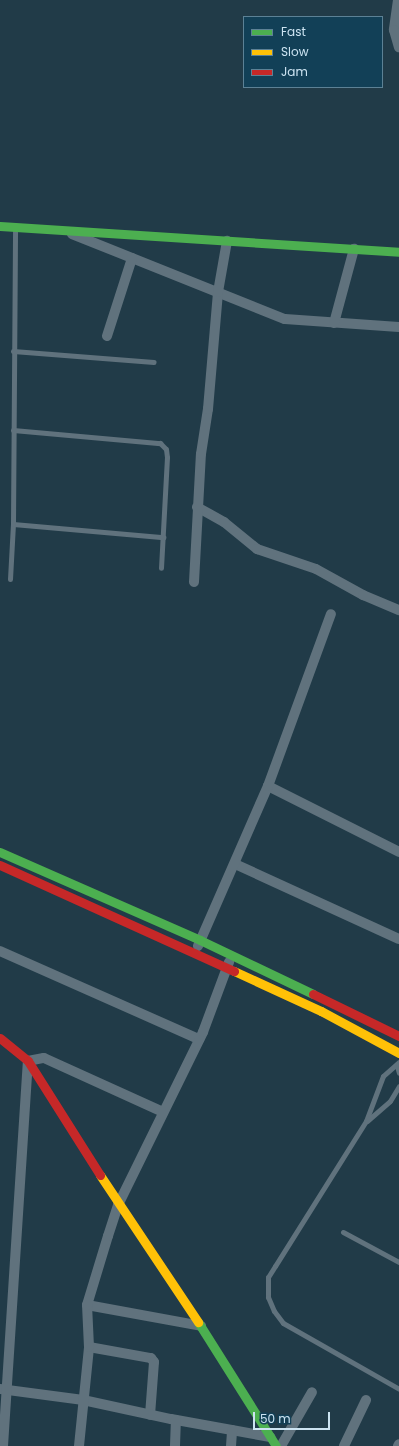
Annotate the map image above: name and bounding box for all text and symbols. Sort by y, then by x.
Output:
legend [243,16,383,88]
text: Fast [281,23,306,40]
text: Slow [281,43,309,60]
text: Jam [281,63,308,80]
scale bar [255,1404,332,1430]
text: 50 m [260,1410,291,1427]

